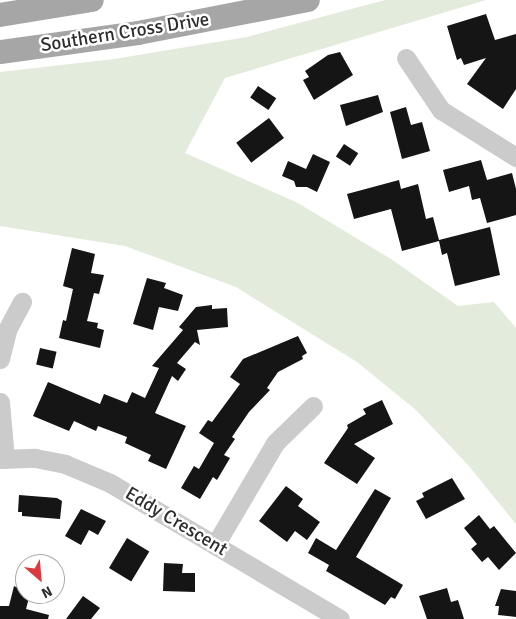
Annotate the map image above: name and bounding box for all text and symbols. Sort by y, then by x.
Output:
street label: Southern Cross Drive [39,8,211,58]
street label: Eddy Crescent [121,483,231,561]
north arrow [15,554,65,604]
text: N [38,582,55,602]

